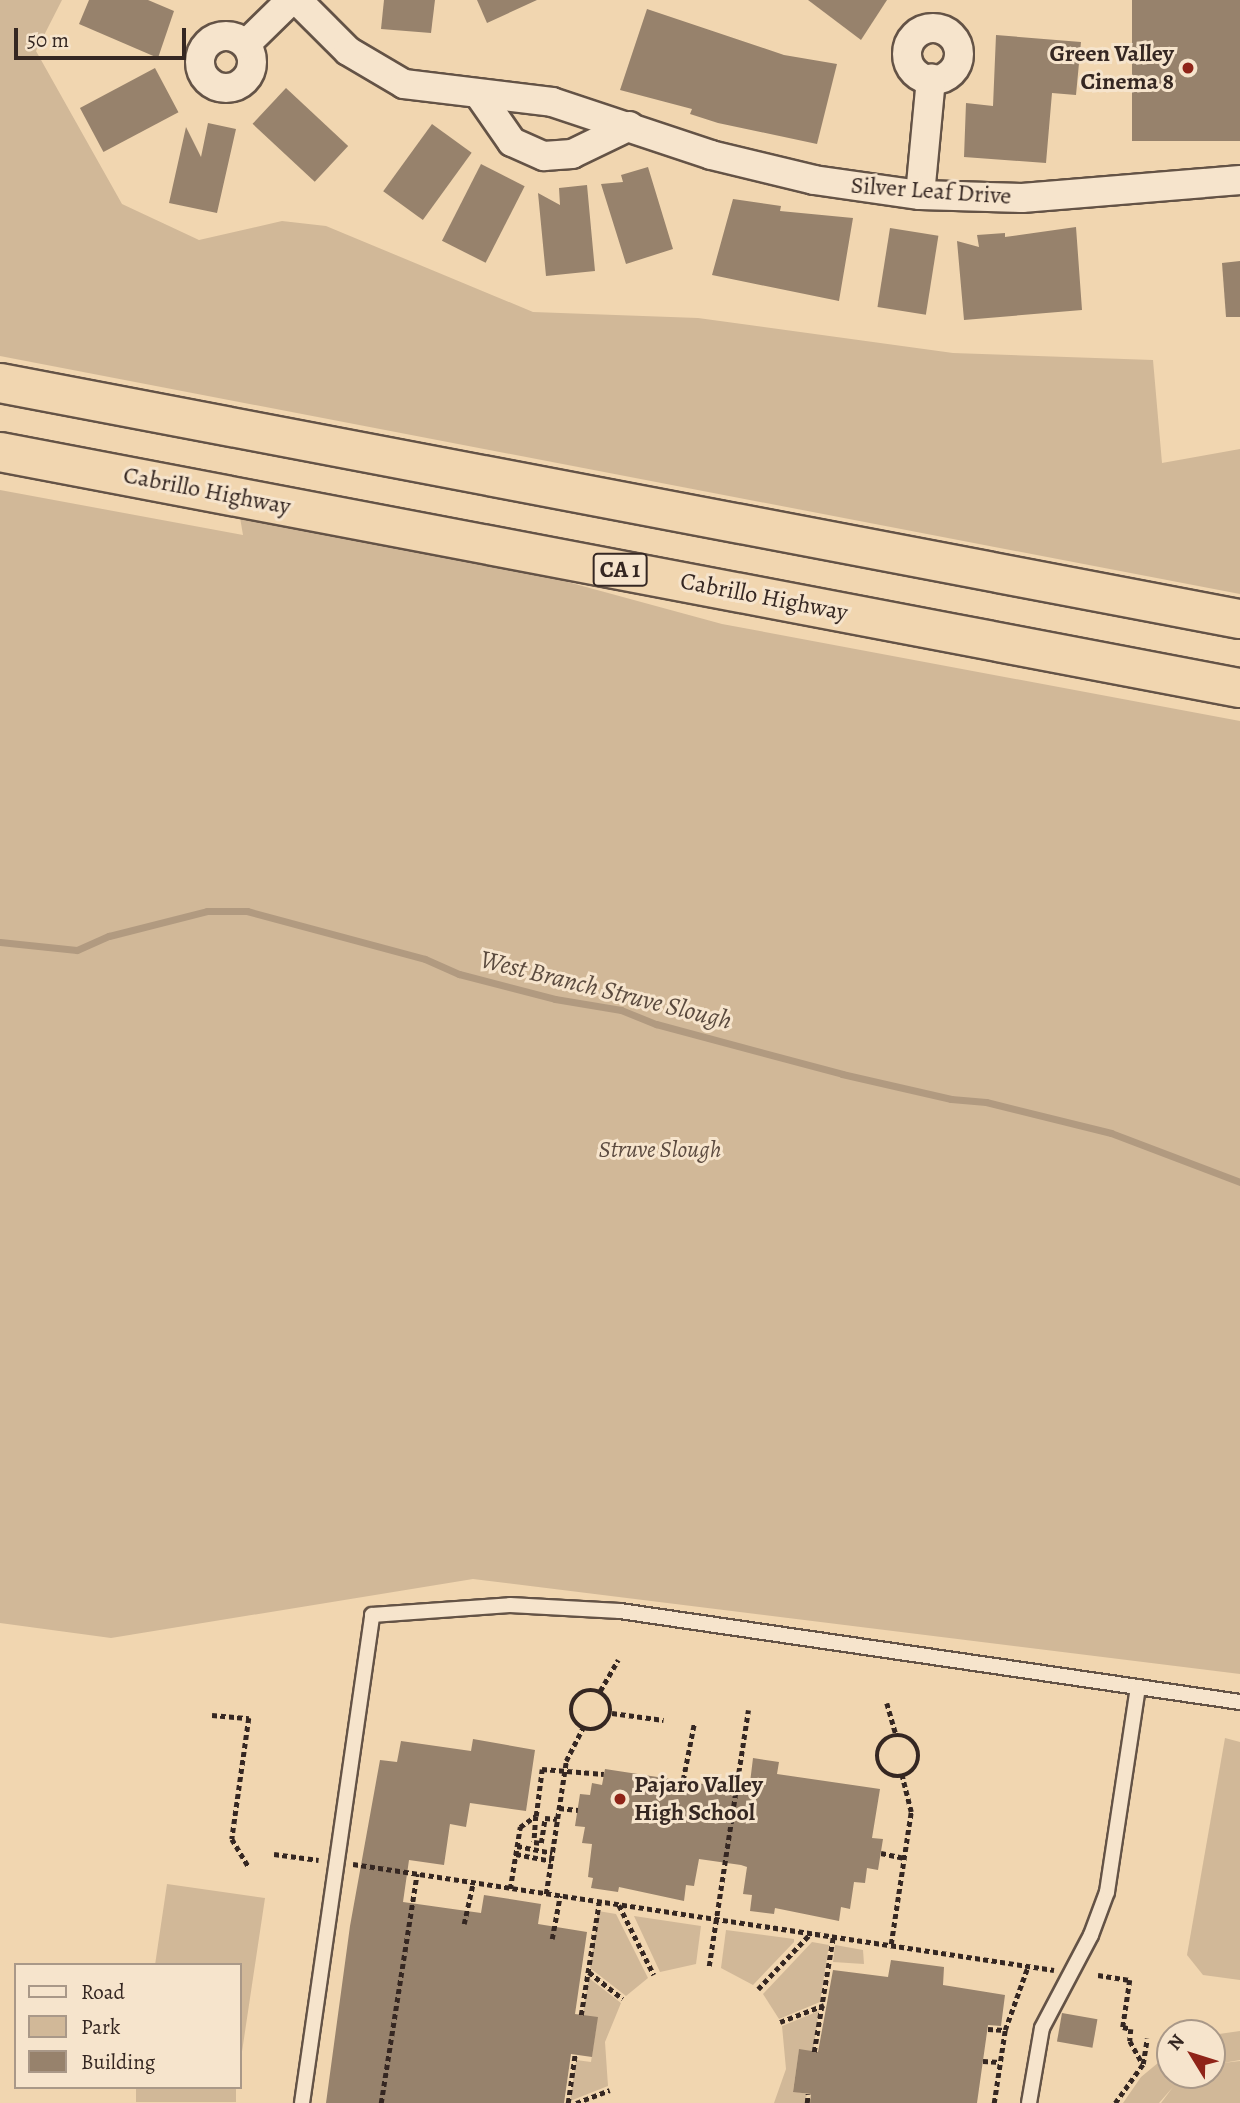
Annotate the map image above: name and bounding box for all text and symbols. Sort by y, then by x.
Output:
scale bar [18,14,189,58]
text: 50 m [27,26,69,54]
place label: Green Valley Cinema 8 [1050,40,1174,96]
marker: Green Valley Cinema 8 [1180,60,1196,76]
street label: Silver Leaf Drive [850,171,1012,211]
street label: Cabrillo Highway [121,461,293,521]
road number: CA 1 [592,550,648,590]
street label: Cabrillo Highway [678,567,850,627]
water label: West Branch Struve Slough [477,944,735,1036]
park label: Struve Slough [599,1136,721,1164]
place label: Pajaro Valley High School [634,1771,763,1827]
marker: Pajaro Valley High School [612,1791,628,1807]
legend [14,1963,242,2089]
text: Road [81,1978,125,2006]
text: Park [81,2013,120,2041]
north arrow [1156,2019,1226,2089]
text: N [1162,2029,1191,2056]
text: Building [81,2048,155,2076]

